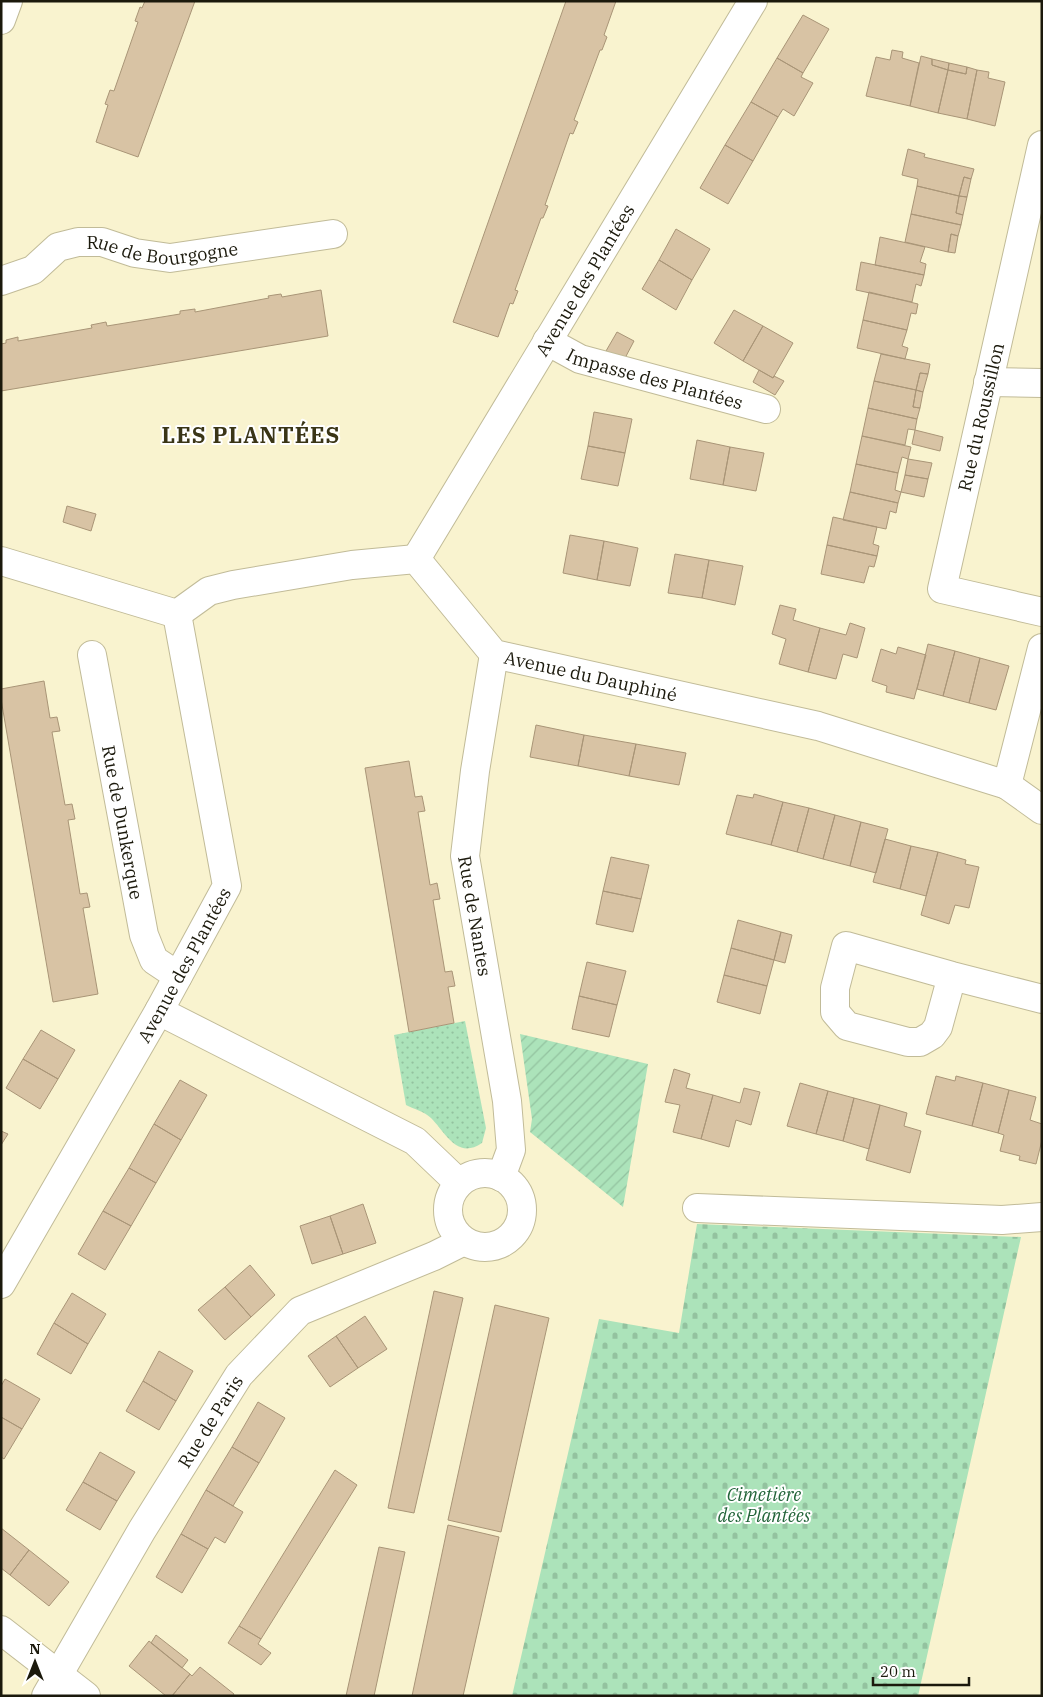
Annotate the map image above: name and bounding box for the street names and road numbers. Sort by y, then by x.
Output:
street label: Avenue des Plantées [530,200,639,360]
street label: Rue de Bourgogne [87,230,239,270]
street label: Rue du Roussillon [953,340,1009,494]
street label: Impasse des Plantées [563,342,746,414]
street label: Avenue du Dauphiné [502,645,679,706]
street label: Rue de Dunkerque [97,743,149,901]
street label: Rue de Nantes [454,854,497,978]
street label: Avenue des Plantées [132,883,236,1046]
street label: Rue de Paris [172,1371,248,1472]

